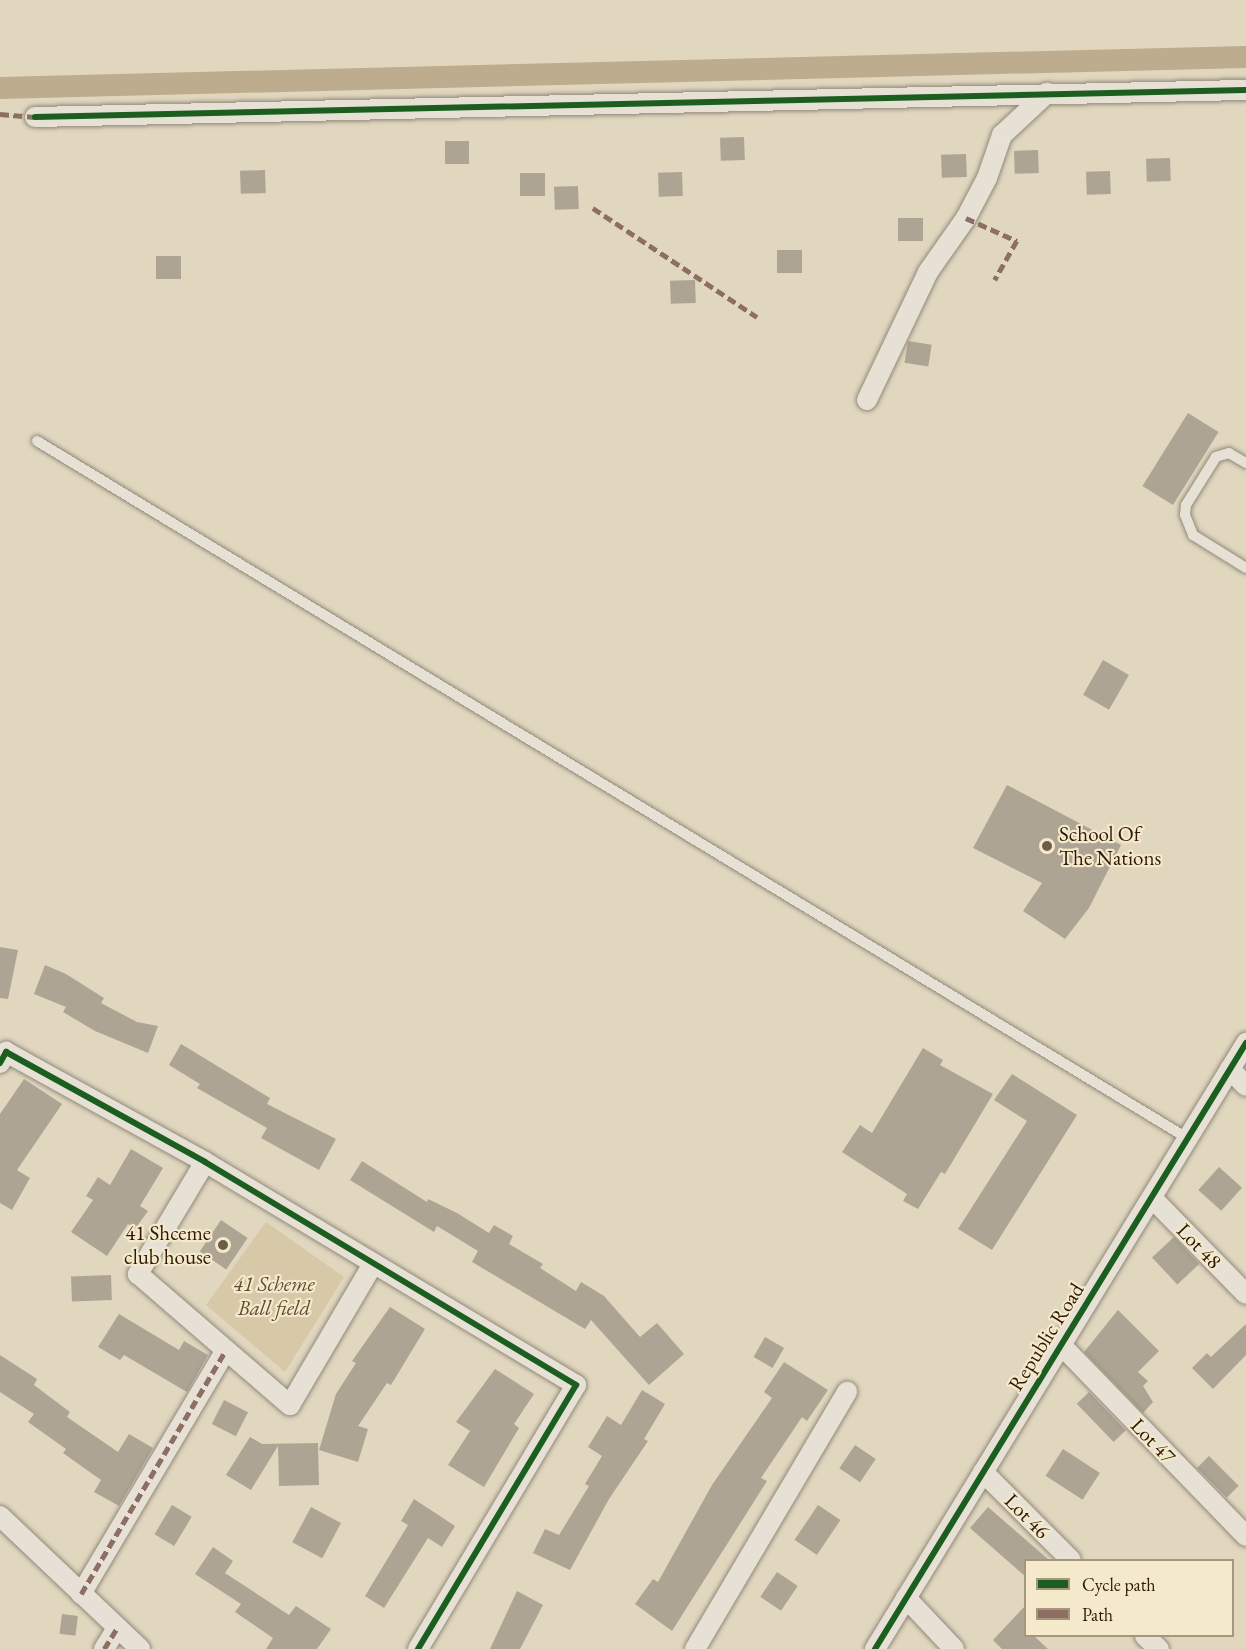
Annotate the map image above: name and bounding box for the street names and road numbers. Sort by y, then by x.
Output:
street label: Lot 48 [1171,1218,1227,1274]
street label: Republic Road [1003,1278,1089,1396]
street label: Lot 47 [1125,1413,1181,1469]
street label: Lot 46 [999,1488,1055,1544]

